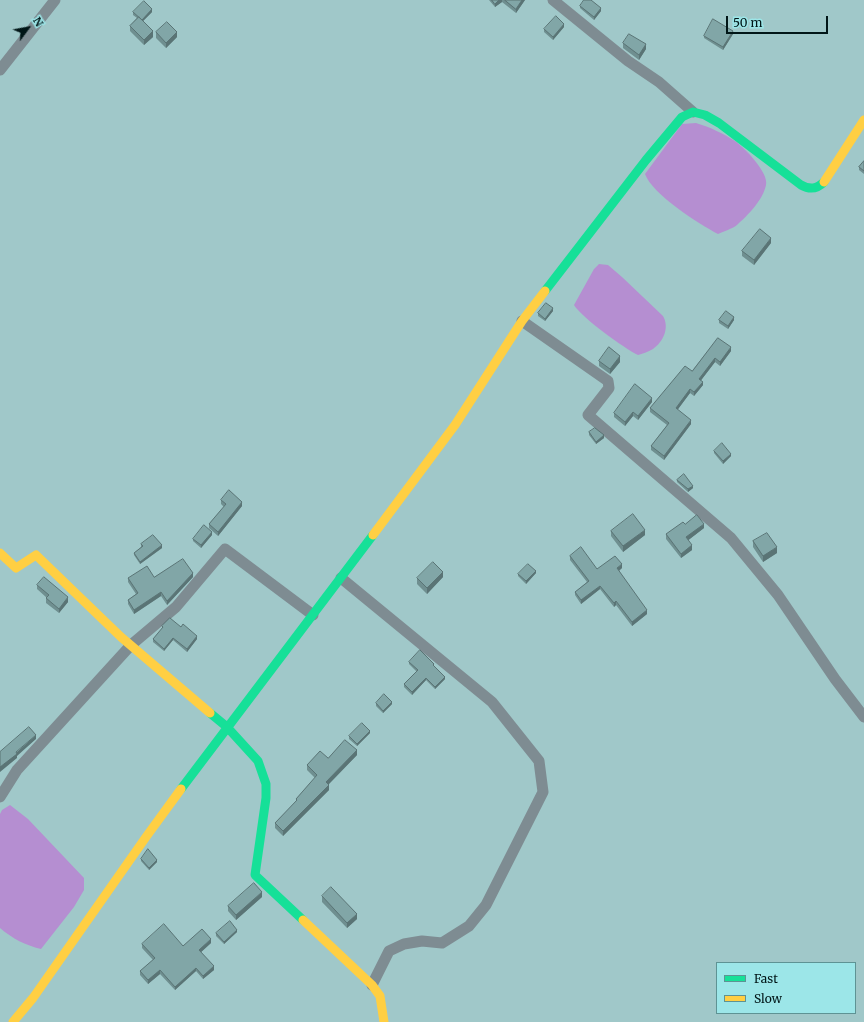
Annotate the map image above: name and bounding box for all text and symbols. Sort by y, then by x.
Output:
north arrow [8,8,48,48]
scale bar [728,8,830,34]
text: N [30,14,46,29]
text: 50 m [733,15,762,30]
legend [716,962,856,1014]
text: Fast [754,971,778,986]
text: Slow [754,991,782,1006]

